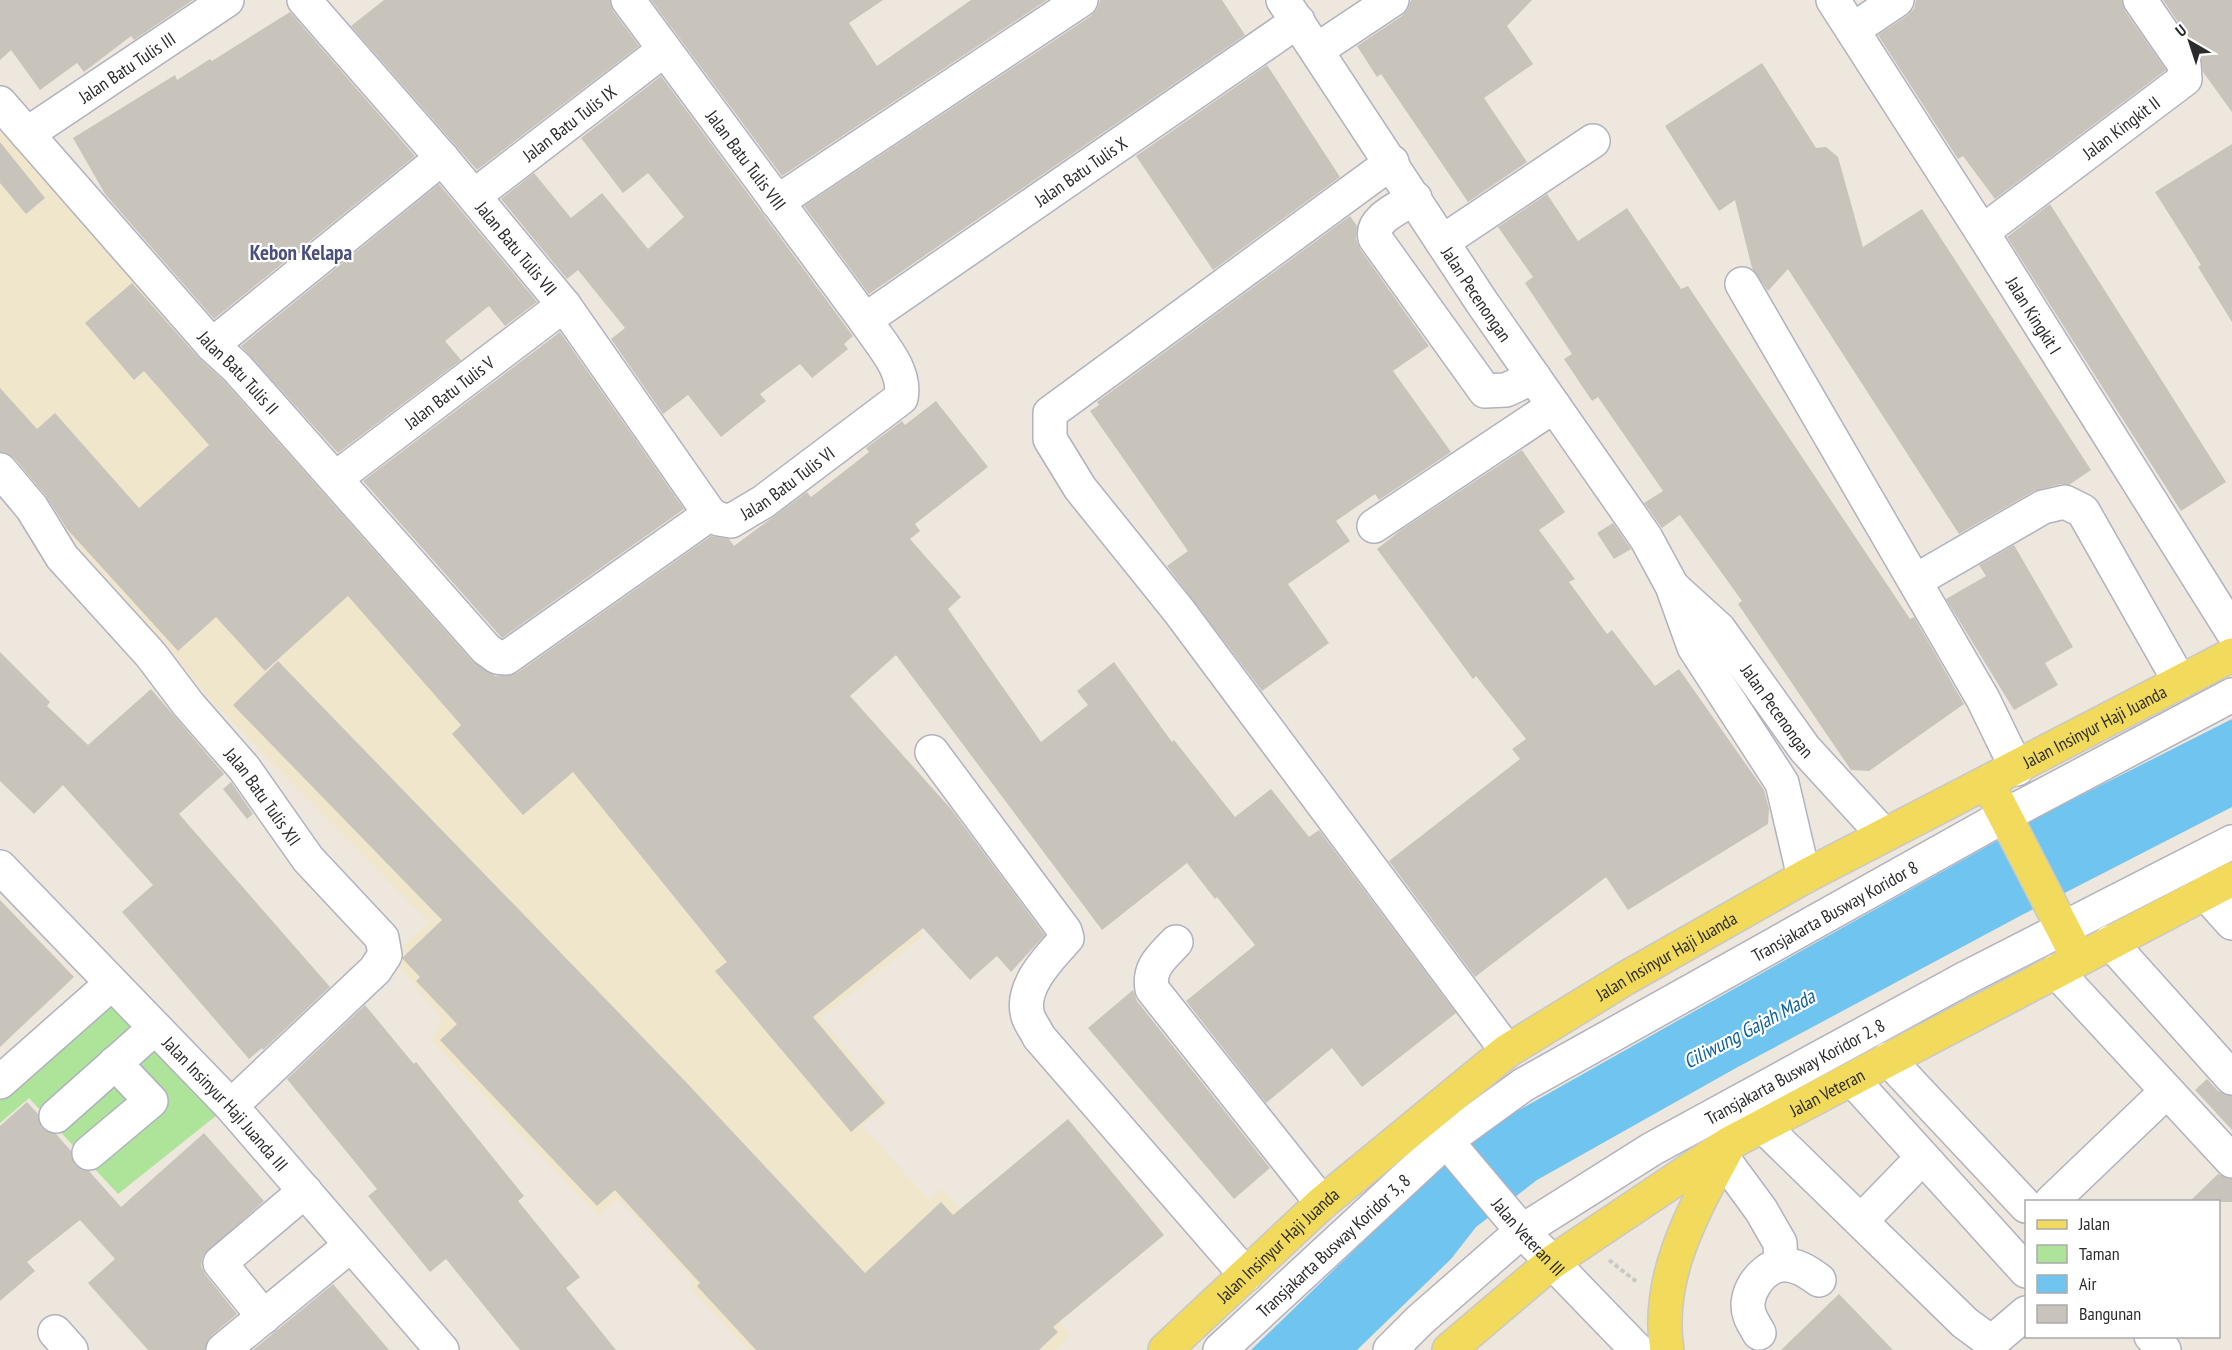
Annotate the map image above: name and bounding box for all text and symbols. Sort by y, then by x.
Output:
north arrow [2160,12,2220,72]
text: U [2171,20,2190,41]
street label: Jalan Batu Tulis III [73,27,179,108]
street label: Jalan Batu Tulis IX [517,80,621,167]
street label: Jalan Kingkit II [2077,91,2164,165]
street label: Jalan Batu Tulis VIII [700,105,791,215]
street label: Jalan Batu Tulis X [1029,131,1131,212]
street label: Jalan Batu Tulis VII [471,196,562,300]
district label: Kebon Kelapa [250,239,352,266]
street label: Jalan Pecenongan [1436,241,1517,346]
street label: Jalan Kingkit I [2001,271,2067,358]
street label: Jalan Batu Tulis II [193,325,284,419]
street label: Jalan Batu Tulis V [399,350,499,434]
street label: Jalan Batu Tulis VI [735,441,839,525]
street label: Jalan Pecenongan [1736,659,1819,762]
street label: Jalan Insinyur Haji Juanda [2018,680,2170,774]
street label: Jalan Batu Tulis XII [219,742,306,850]
street label: Transjakarta Busway Koridor 8 [1747,855,1922,966]
street label: Jalan Insinyur Haji Juanda [1591,906,1741,1006]
water label: Ciliwung Gajah Mada [1679,983,1820,1075]
street label: Transjakarta Busway Koridor 2, 8 [1701,1013,1888,1129]
street label: Jalan Insinyur Haji Juanda III [157,1030,293,1176]
street label: Jalan Veteran [1785,1063,1868,1122]
street label: Transjakarta Busway Koridor 3, 8 [1251,1169,1415,1322]
street label: Jalan Insinyur Haji Juanda [1211,1182,1343,1308]
street label: Jalan Veteran III [1487,1192,1570,1280]
legend [2025,1200,2220,1338]
text: Jalan [2078,1212,2110,1235]
text: Taman [2079,1242,2120,1265]
text: Air [2079,1272,2096,1295]
text: Bangunan [2079,1302,2141,1325]

